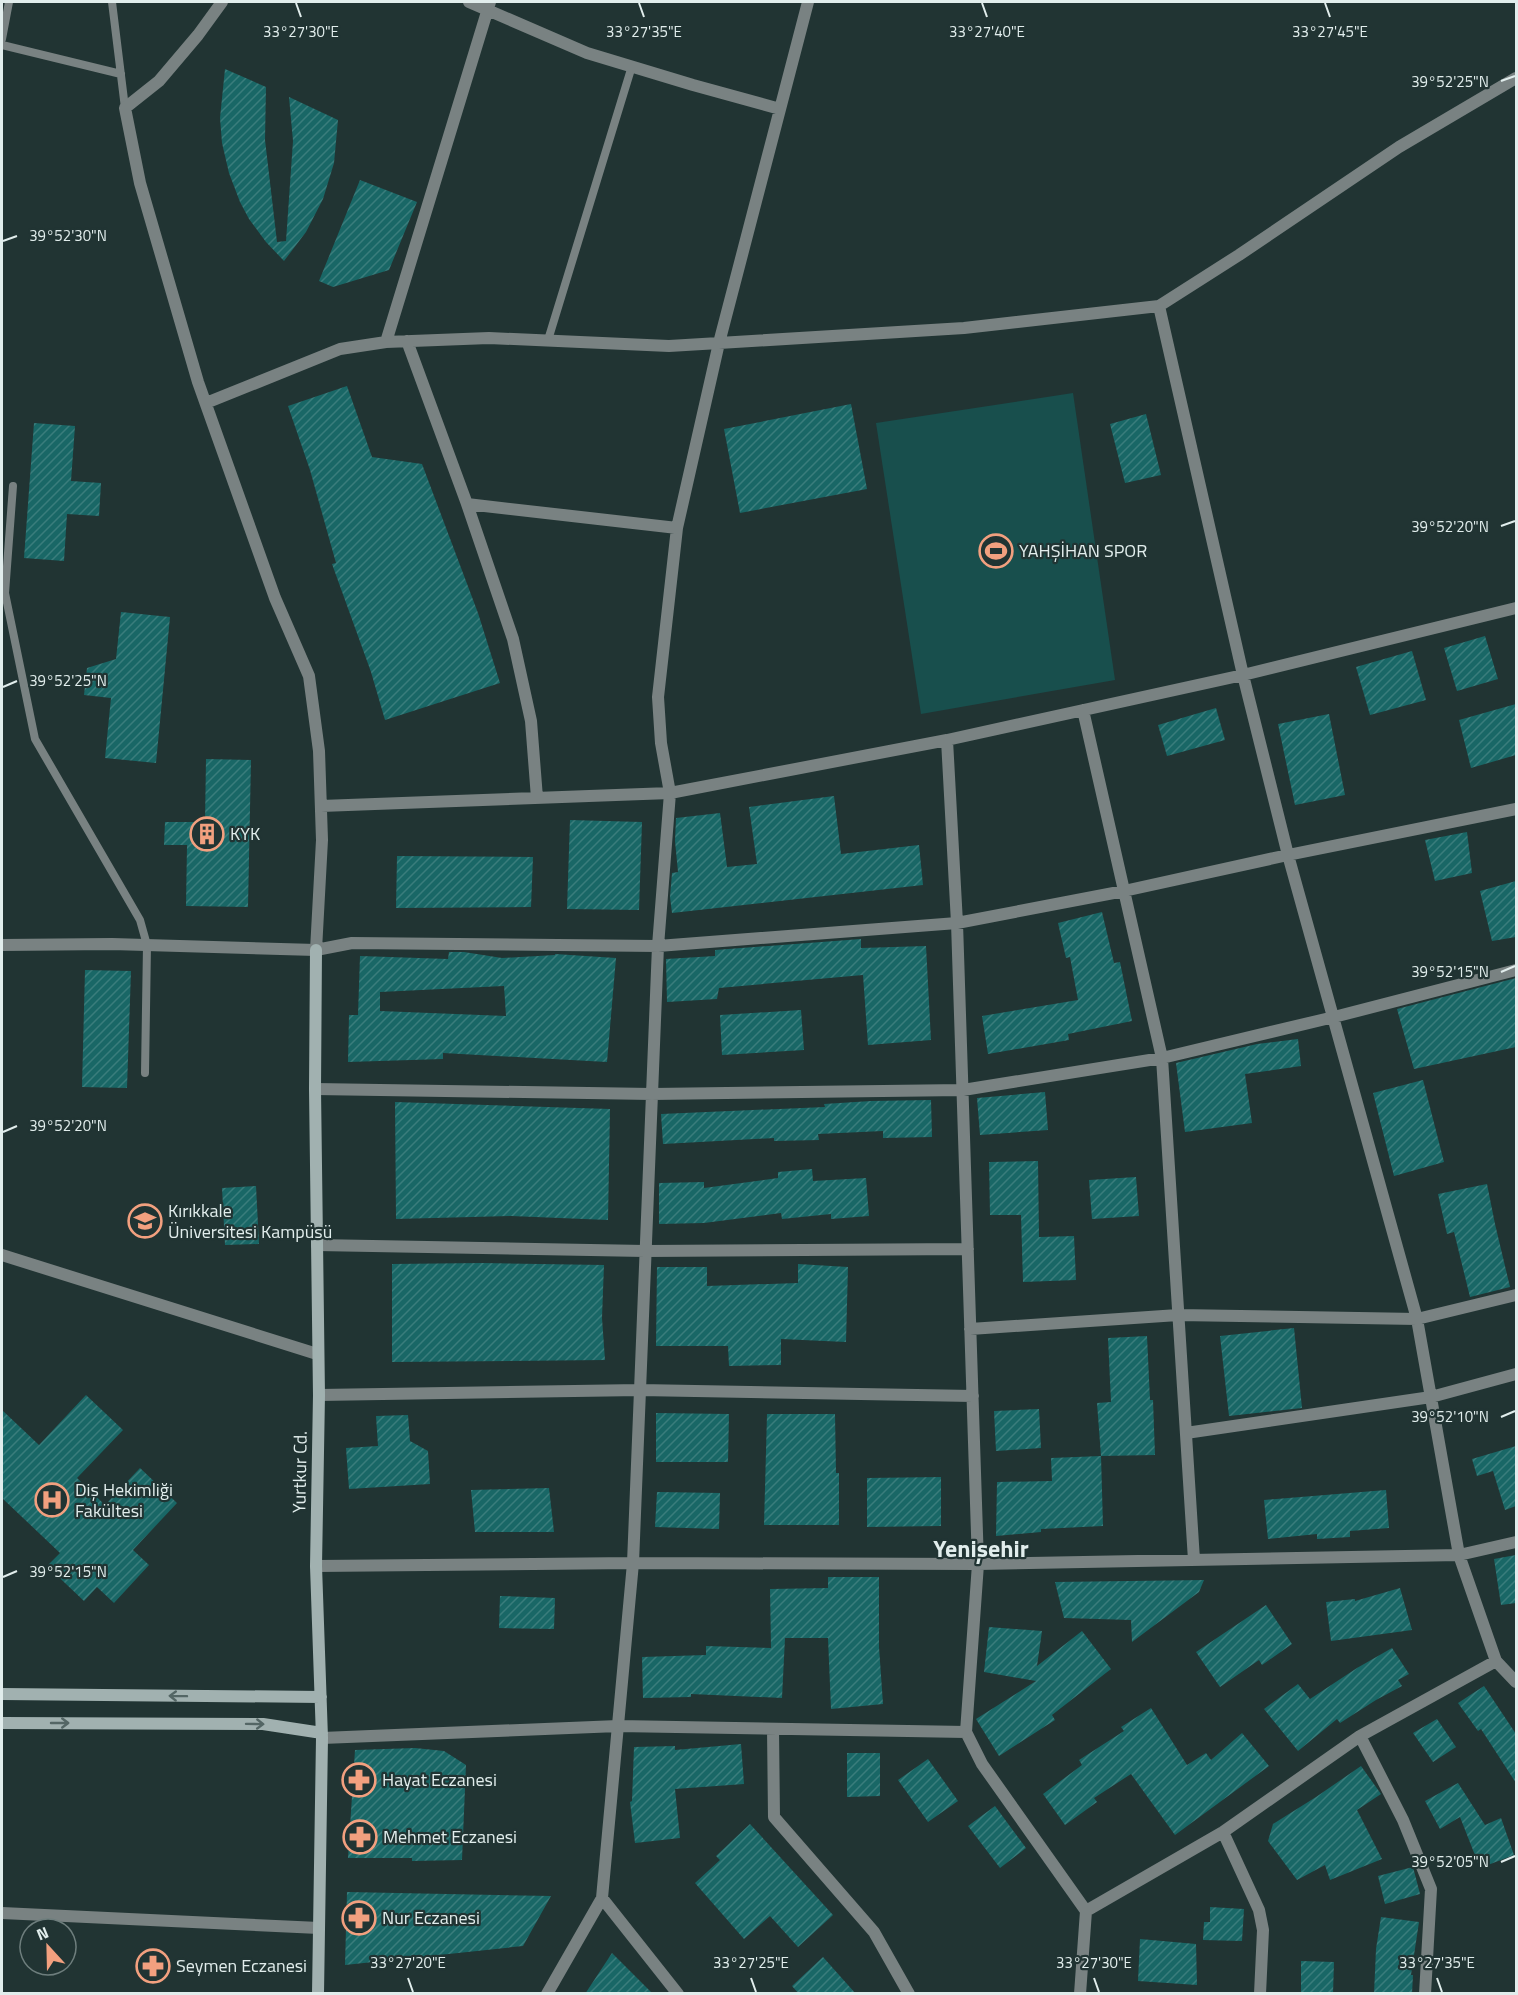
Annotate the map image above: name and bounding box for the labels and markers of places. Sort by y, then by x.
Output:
sports icon: YAHŞİHAN SPOR [978,533,1014,569]
place label: YAHŞİHAN SPOR [1019,537,1147,564]
building icon: KYK [189,816,225,852]
place label: KYK [230,820,260,847]
place label: Kırıkkale Üniversitesi Kampüsü [168,1197,332,1245]
school or university icon: Kırıkkale Üniversitesi Kampüsü [127,1203,163,1239]
place label: Diş Hekimliği Fakültesi [75,1476,173,1524]
hospital icon: Diş Hekimliği Fakültesi [34,1482,70,1518]
pharmacy icon: Hayat Eczanesi [341,1762,377,1798]
place label: Hayat Eczanesi [382,1766,497,1793]
pharmacy icon: Mehmet Eczanesi [342,1819,378,1855]
place label: Mehmet Eczanesi [383,1823,517,1850]
pharmacy icon: Nur Eczanesi [341,1900,377,1936]
place label: Nur Eczanesi [382,1904,480,1931]
pharmacy icon: Seymen Eczanesi [135,1948,171,1984]
place label: Seymen Eczanesi [176,1952,307,1979]

